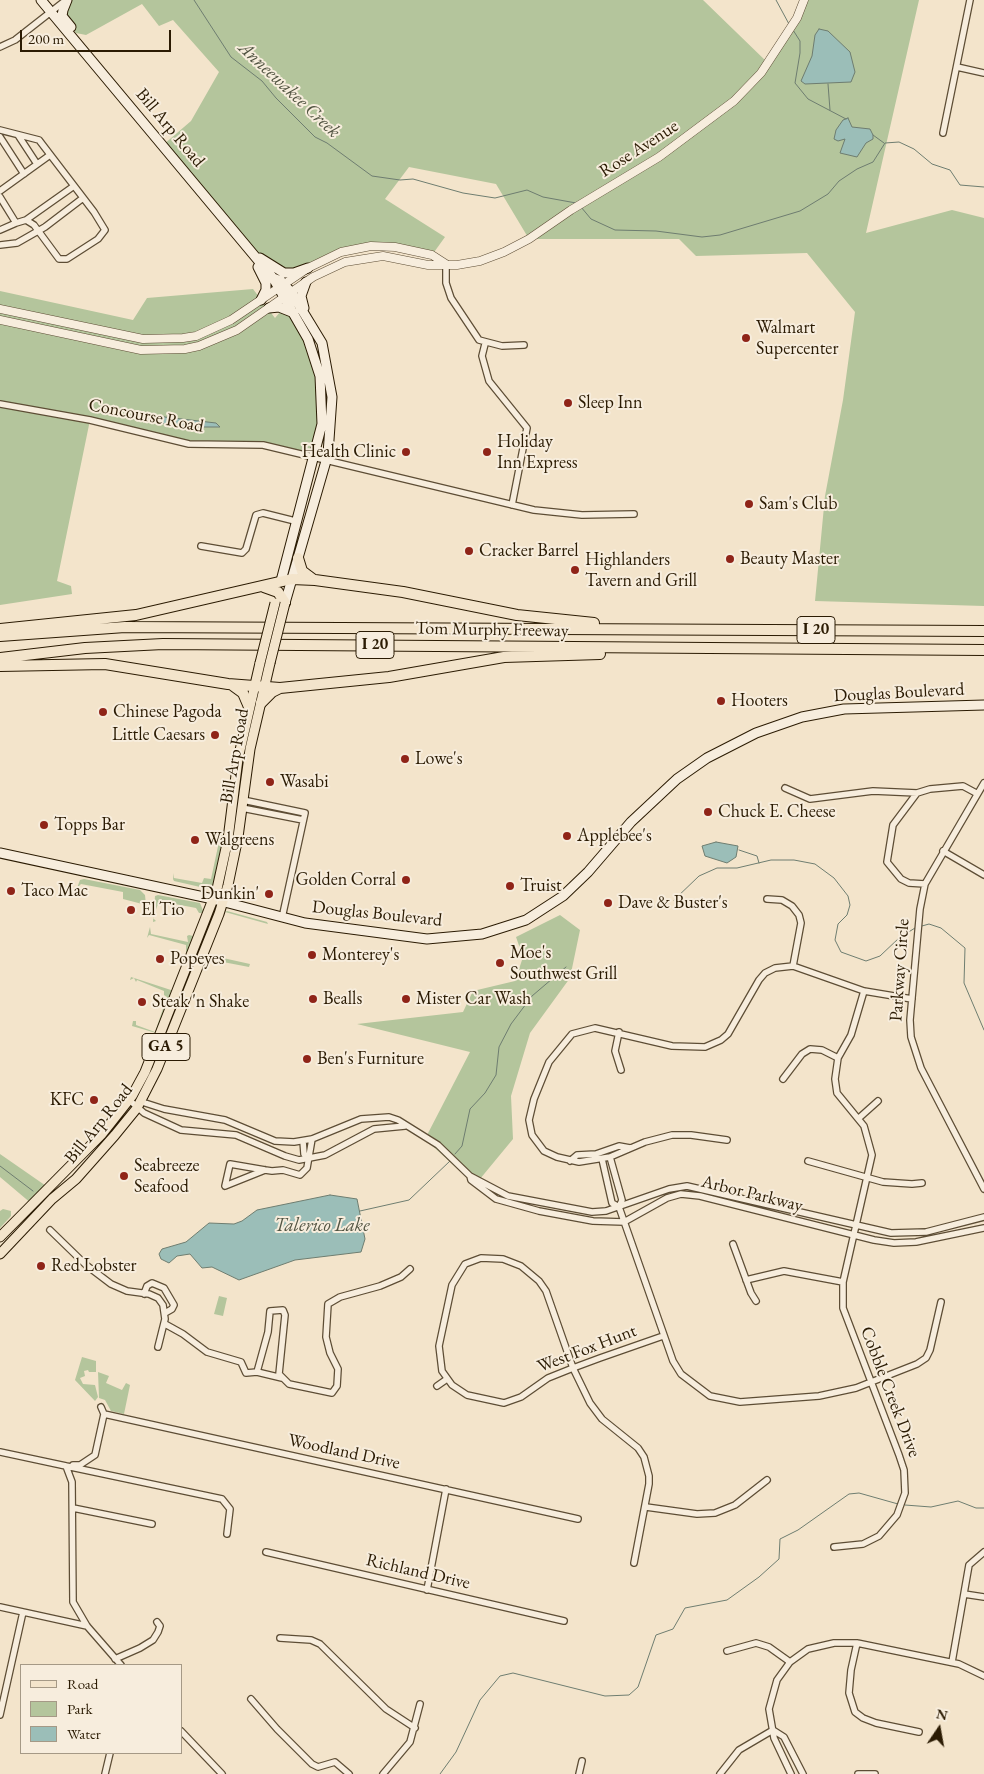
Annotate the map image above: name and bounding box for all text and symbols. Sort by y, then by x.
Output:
scale bar [22,20,174,52]
text: 200 m [28,29,64,48]
water label: Anneewakee Creek [233,37,345,143]
street label: Bill Arp Road [131,84,209,172]
street label: Rose Avenue [595,115,683,183]
place label: Walmart Supercenter [756,317,838,359]
marker: Walmart Supercenter [740,332,752,344]
place label: Sleep Inn [578,392,643,414]
street label: Concourse Road [87,394,205,438]
marker: Sleep Inn [562,397,574,409]
place label: Holiday Inn Express [497,431,578,474]
place label: Health Clinic [302,441,396,463]
marker: Health Clinic [400,446,412,458]
marker: Holiday Inn Express [481,446,493,458]
place label: Sam's Club [759,493,837,515]
marker: Sam's Club [743,498,755,510]
place label: Cracker Barrel [479,540,578,562]
marker: Cracker Barrel [463,545,475,557]
place label: Beauty Master [740,548,839,570]
place label: Highlanders Tavern and Grill [585,549,697,592]
marker: Beauty Master [724,553,736,565]
marker: Highlanders Tavern and Grill [569,564,581,576]
road number: I 20 [797,616,835,644]
street label: Tom Murphy Freeway [415,618,569,642]
road number: I 20 [356,632,394,658]
street label: Douglas Boulevard [833,679,965,707]
place label: Hooters [731,690,788,712]
marker: Hooters [715,695,727,707]
place label: Chinese Pagoda [113,701,222,723]
marker: Chinese Pagoda [97,706,109,718]
street label: Bill Arp Road [216,707,254,805]
place label: Little Caesars [112,724,205,746]
marker: Little Caesars [209,729,221,741]
place label: Lowe's [415,748,462,770]
marker: Lowe's [399,753,411,765]
place label: Wasabi [280,771,329,793]
marker: Wasabi [264,776,276,788]
place label: Chuck E. Cheese [718,801,836,823]
marker: Chuck E. Cheese [702,806,714,818]
place label: Topps Bar [54,814,125,836]
marker: Topps Bar [38,819,50,831]
place label: Applebee's [577,825,652,847]
place label: Walgreens [205,829,274,851]
marker: Applebee's [561,830,573,842]
marker: Walgreens [189,834,201,846]
place label: Golden Corral [295,869,396,891]
marker: Golden Corral [400,874,412,886]
place label: Truist [520,875,562,897]
place label: Taco Mac [21,880,88,902]
marker: Truist [504,880,516,892]
place label: Dunkin' [200,883,259,905]
marker: Taco Mac [5,885,17,897]
marker: Dunkin' [263,888,275,900]
place label: Dave & Buster's [618,892,728,914]
street label: Douglas Boulevard [311,896,443,932]
marker: Dave & Buster's [602,897,614,909]
place label: El Tio [141,899,184,921]
marker: El Tio [125,904,137,916]
street label: Parkway Circle [886,918,914,1022]
place label: Moe's Southwest Grill [510,942,617,984]
place label: Monterey's [322,944,399,966]
place label: Popeyes [170,948,225,970]
marker: Monterey's [306,949,318,961]
marker: Popeyes [154,953,166,965]
marker: Moe's Southwest Grill [494,957,506,969]
place label: Bealls [323,988,362,1010]
place label: Mister Car Wash [416,988,531,1010]
place label: Steak 'n Shake [152,991,249,1013]
marker: Bealls [307,993,319,1005]
marker: Mister Car Wash [400,993,412,1005]
marker: Steak 'n Shake [136,996,148,1008]
road number: GA 5 [142,1034,190,1060]
place label: Ben's Furniture [317,1048,424,1070]
marker: Ben's Furniture [301,1053,313,1065]
street label: Bill Arp Road [60,1080,138,1168]
place label: KFC [50,1089,84,1111]
marker: KFC [88,1094,100,1106]
place label: Seabreeze Seafood [134,1155,200,1198]
marker: Seabreeze Seafood [118,1170,130,1182]
street label: Arbor Parkway [699,1171,805,1217]
water label: Talerico Lake [274,1215,370,1237]
place label: Red Lobster [51,1255,137,1277]
marker: Red Lobster [35,1260,47,1272]
street label: West Fox Hunt [534,1320,640,1378]
street label: Cobble Creek Drive [855,1324,925,1460]
street label: Woodland Drive [286,1430,402,1474]
street label: Richland Drive [364,1550,472,1594]
legend [20,1664,182,1754]
text: Road [67,1674,98,1693]
text: Park [67,1699,93,1718]
north arrow [914,1704,964,1754]
text: N [935,1704,950,1724]
text: Water [67,1724,101,1743]

